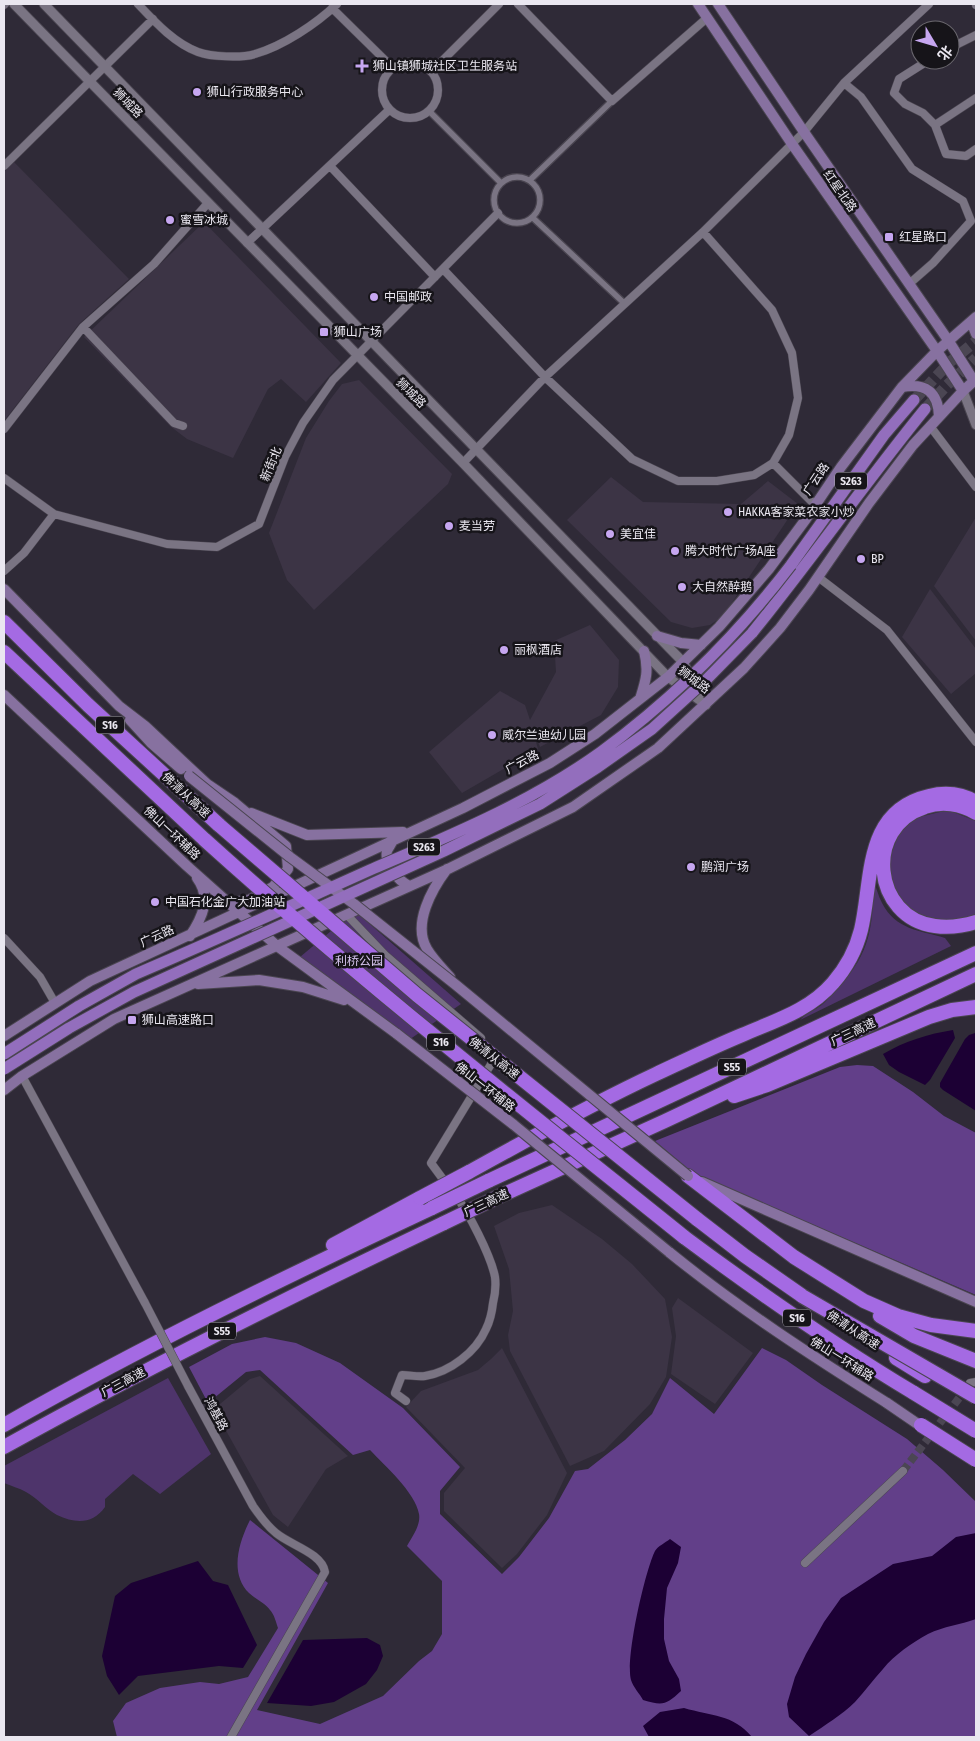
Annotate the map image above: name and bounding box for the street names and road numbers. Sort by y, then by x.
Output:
street label: 狮城路 [110,85,146,121]
street label: 红星北路 [820,167,860,215]
street label: 狮城路 [393,375,429,411]
street label: 新街北 [258,445,284,483]
street label: 广云路 [800,460,832,498]
road number: S263 [835,472,867,490]
street label: 狮城路 [675,664,713,696]
road number: S16 [96,716,124,734]
street label: 广云路 [503,747,541,777]
street label: 佛清从高速 [159,769,213,821]
street label: 佛山一环辅路 [141,803,203,863]
road number: S263 [408,839,440,856]
street label: 广云路 [138,922,176,950]
street label: 广三高速 [828,1016,878,1048]
road number: S16 [427,1034,455,1050]
street label: 佛清从高速 [466,1034,522,1082]
road number: S55 [718,1058,746,1076]
street label: 佛山一环辅路 [452,1059,518,1115]
street label: 广三高速 [461,1187,511,1219]
street label: 佛清从高速 [824,1308,882,1352]
road number: S16 [783,1310,811,1326]
road number: S55 [208,1322,236,1340]
street label: 佛山一环辅路 [808,1334,876,1384]
street label: 广三高速 [99,1365,147,1399]
street label: 鸿基路 [201,1395,231,1433]

